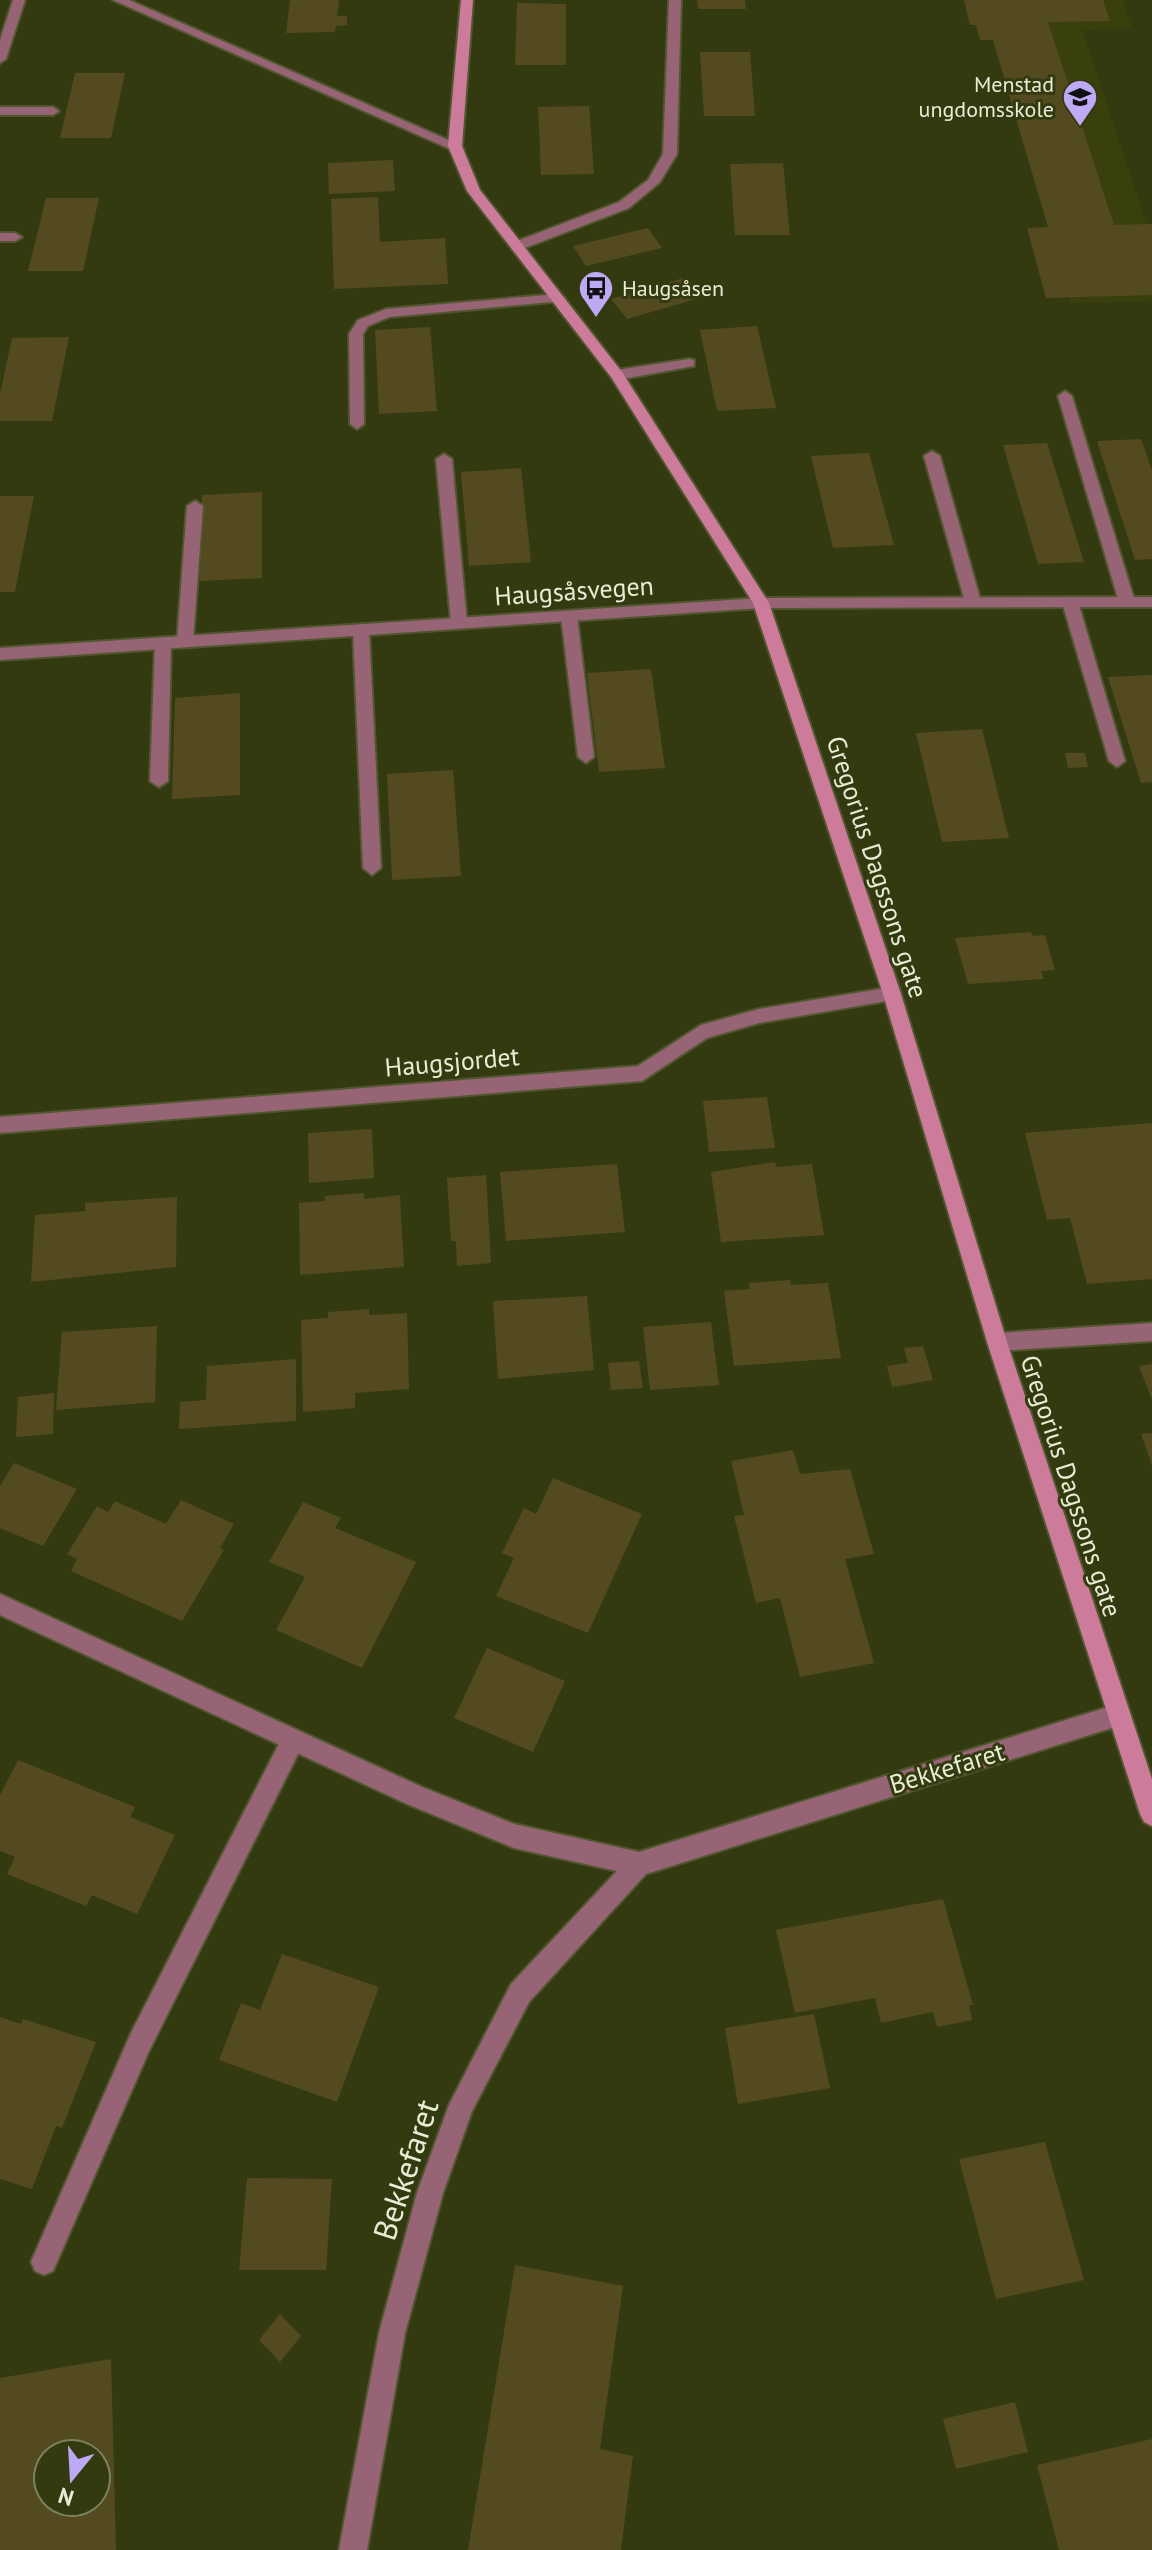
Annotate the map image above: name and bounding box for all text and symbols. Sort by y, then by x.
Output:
place label: Menstad ungdomsskole [919,70,1054,123]
school or university icon: Menstad ungdomsskole [1061,78,1099,128]
bus stop icon: Haugsåsen [577,269,615,319]
place label: Haugsåsen [622,274,724,302]
street label: Haugsåsvegen [493,568,655,613]
street label: Gregorius Dagssons gate [819,732,935,1002]
street label: Haugsjordet [383,1039,521,1084]
street label: Gregorius Dagssons gate [1013,1351,1129,1621]
street label: Bekkefaret [885,1734,1008,1801]
street label: Bekkefaret [363,2094,448,2245]
north arrow [32,2438,112,2518]
text: N [55,2481,77,2513]

